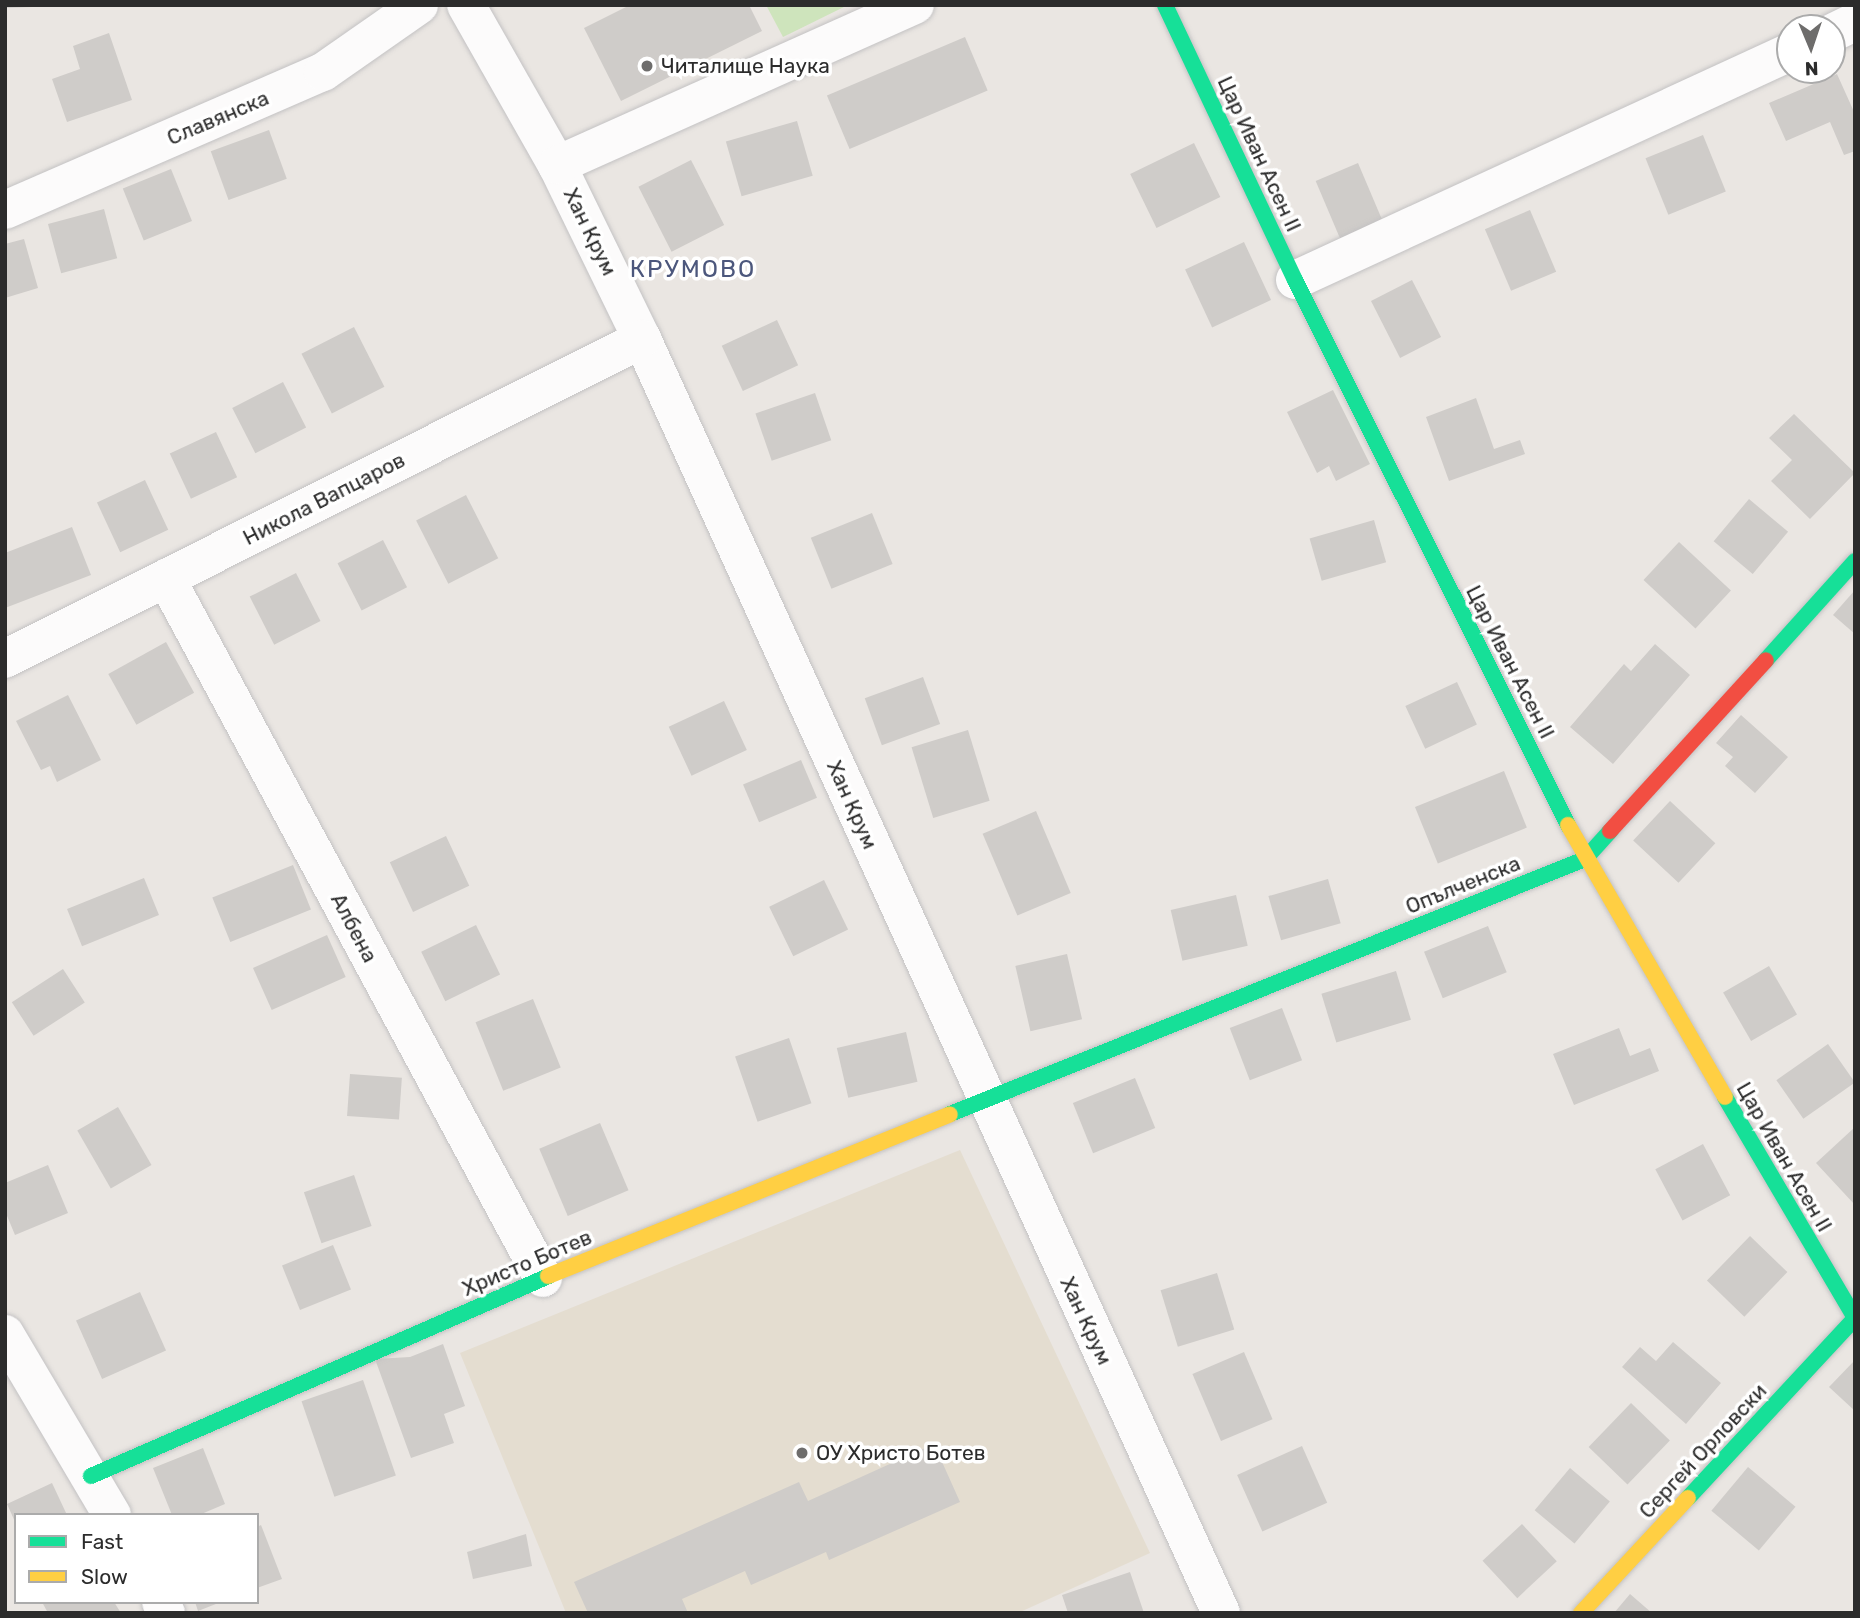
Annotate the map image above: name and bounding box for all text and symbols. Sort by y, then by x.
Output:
north arrow [1776,14,1846,84]
place label: Читалище Наука [661,53,830,79]
text: N [1804,57,1819,80]
marker: Читалище Наука [639,58,655,74]
street label: Цар Иван Асен II [1212,72,1306,236]
street label: Славянска [163,85,273,151]
street label: Хан Крум [558,184,622,280]
district label: КРУМОВО [631,256,755,284]
street label: Никола Вапцаров [239,447,409,551]
street label: Цар Иван Асен II [1461,581,1559,743]
street label: Хан Крум [821,757,883,853]
street label: Опълченска [1402,851,1524,919]
street label: Албена [325,889,383,967]
street label: Цар Иван Асен II [1731,1078,1837,1236]
street label: Христо Ботев [459,1224,595,1302]
street label: Хан Крум [1055,1273,1117,1369]
street label: Сергей Орловски [1634,1378,1772,1524]
place label: ОУ Христо Ботев [816,1440,985,1466]
marker: ОУ Христо Ботев [794,1445,810,1461]
legend [14,1513,259,1604]
text: Fast [81,1529,123,1554]
text: Slow [81,1564,128,1589]

